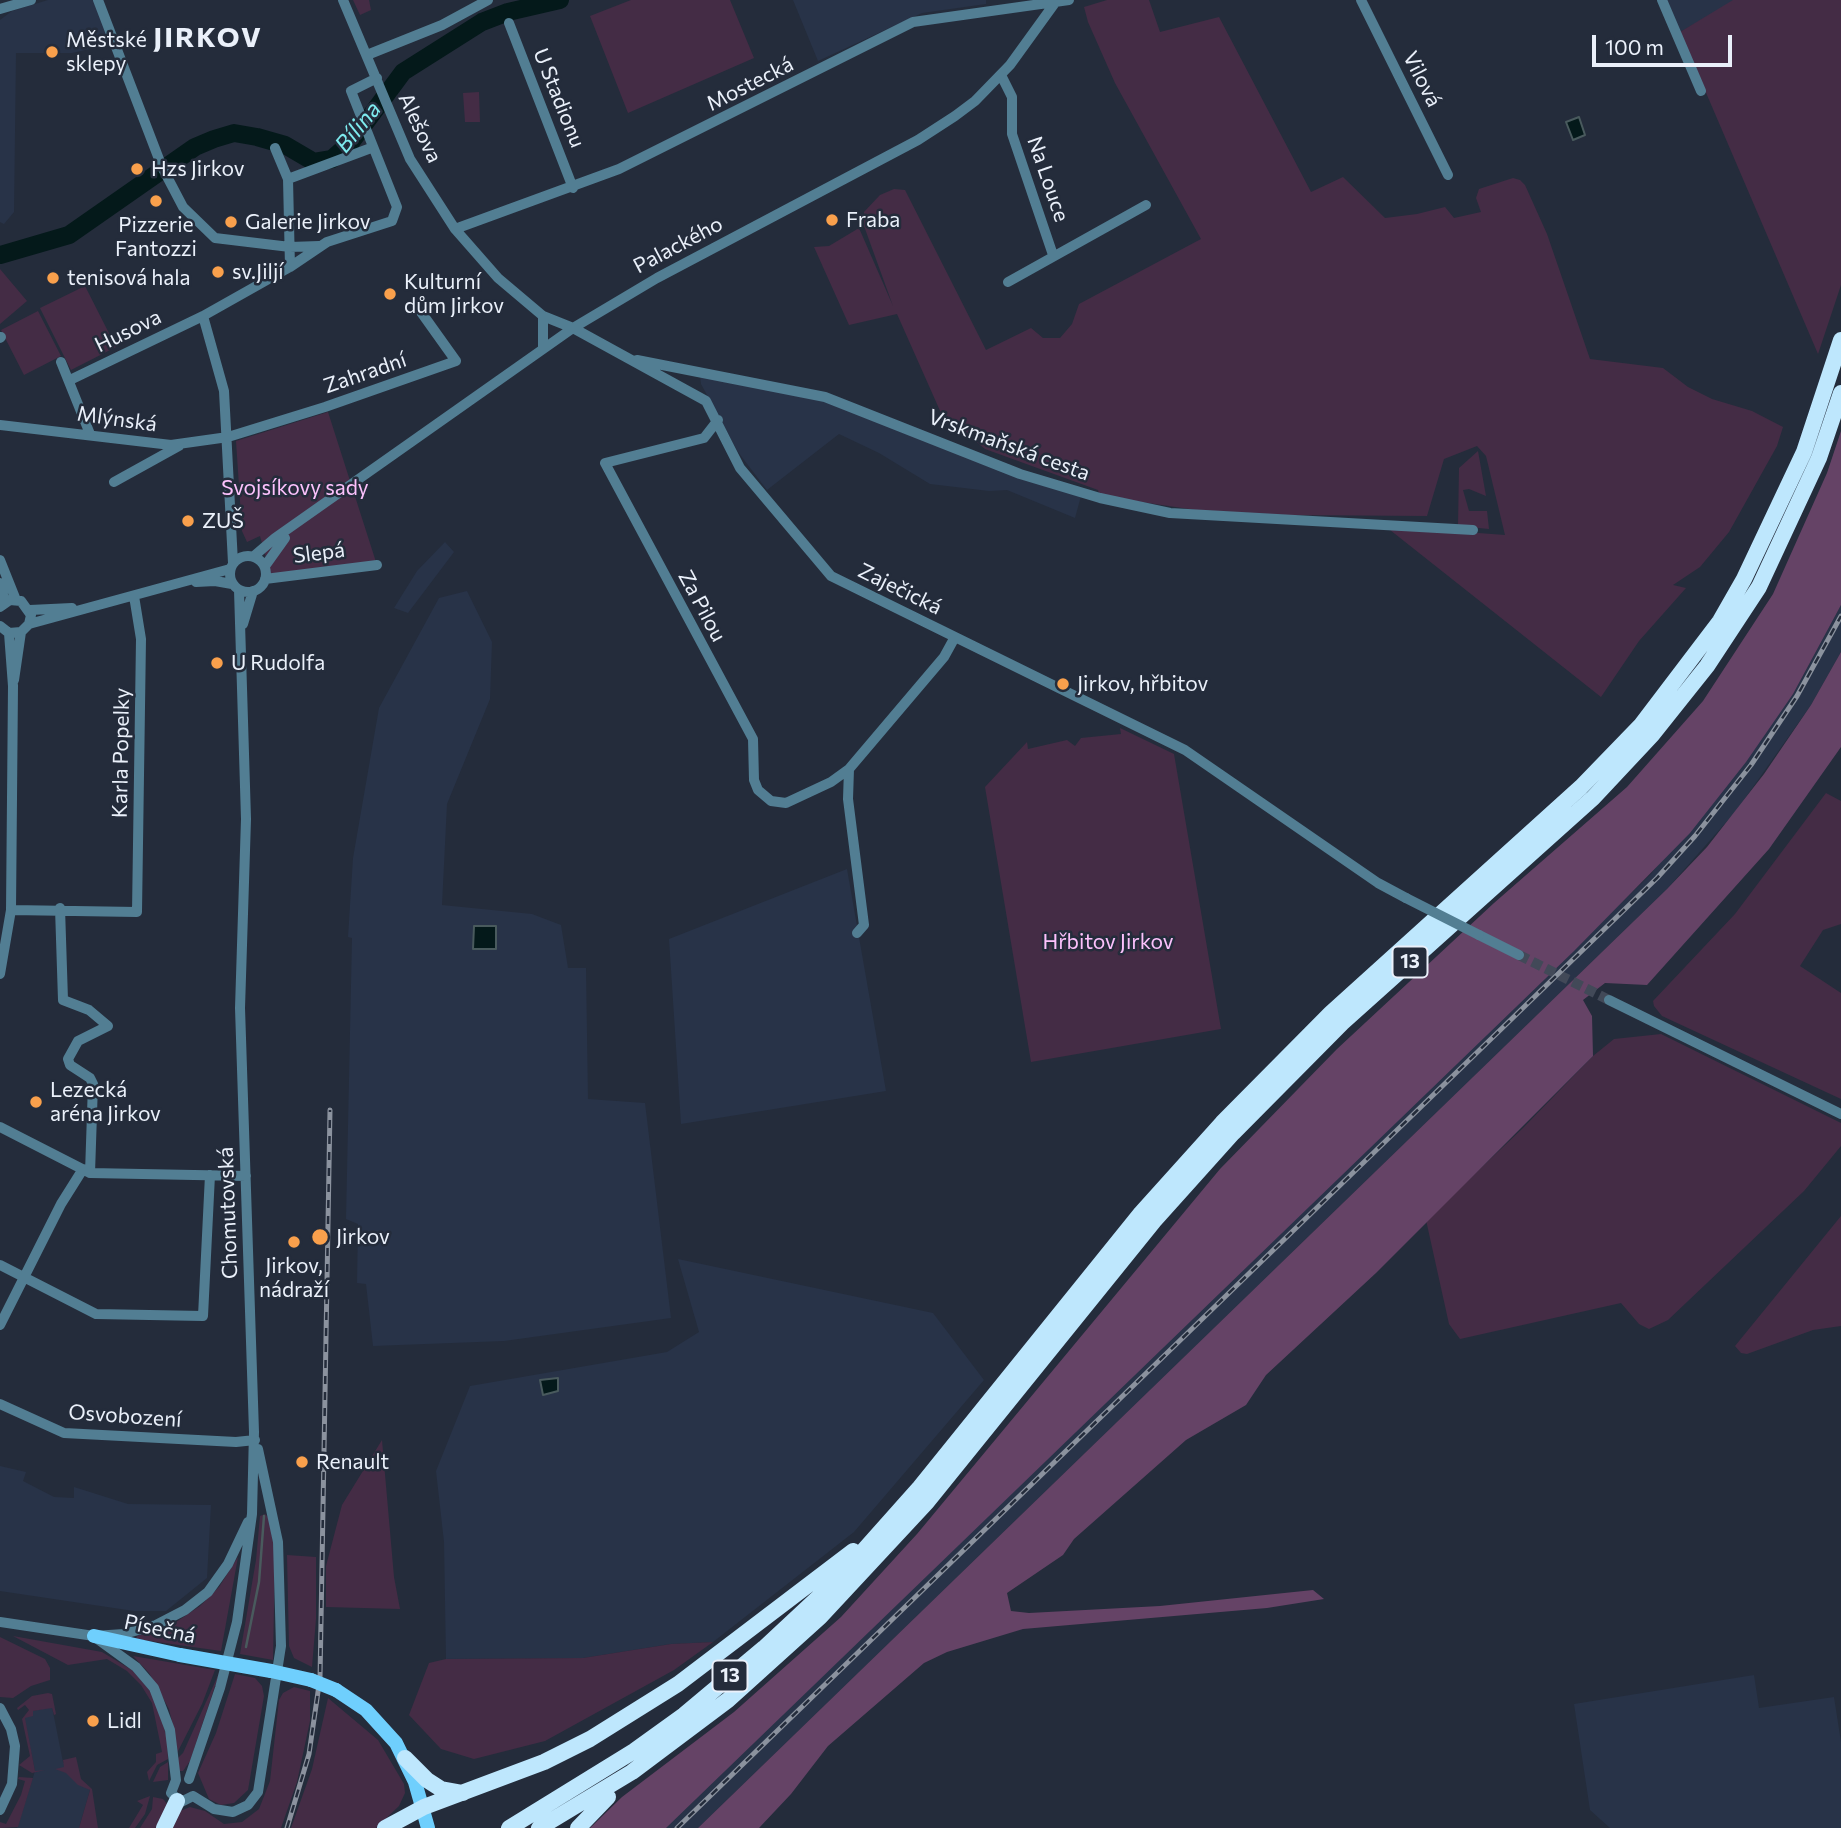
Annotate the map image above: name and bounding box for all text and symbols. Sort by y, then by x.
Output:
district label: JIRKOV [154,21,262,55]
scale bar [1596,21,1736,65]
place label: Městské sklepy [66,27,147,77]
text: 100 m [1605,34,1664,59]
marker: Městské sklepy [44,44,60,60]
street label: U Stadionu [528,45,590,151]
street label: Vilová [1397,47,1447,111]
street label: Mostecká [702,51,798,117]
street label: Alešova [393,89,447,167]
water label: Bílina [329,96,387,158]
street label: Na Louce [1022,133,1074,225]
place label: Hzs Jirkov [151,156,245,182]
marker: Hzs Jirkov [129,161,145,177]
marker: Pizzerie Fantozzi [148,193,164,209]
place label: Fraba [846,207,900,233]
place label: Galerie Jirkov [245,209,370,235]
street label: Palackého [629,211,727,279]
place label: Pizzerie Fantozzi [115,212,197,262]
marker: Fraba [824,212,840,228]
marker: Galerie Jirkov [223,214,239,230]
place label: sv.Jiljí [232,259,284,285]
marker: sv.Jiljí [210,264,226,280]
place label: tenisová hala [67,265,191,291]
place label: Kulturní dům Jirkov [404,269,504,319]
marker: tenisová hala [45,270,61,286]
marker: Kulturní dům Jirkov [382,286,398,302]
street label: Husova [91,304,165,358]
street label: Zahradní [320,347,410,399]
street label: Mlýnská [76,401,158,437]
street label: Vrskmaňská cesta [925,404,1093,486]
park label: Svojsíkovy sady [221,475,369,501]
place label: ZUŠ [202,508,244,534]
marker: ZUŠ [180,513,196,529]
street label: Slepá [292,537,346,569]
street label: Zaječická [854,558,946,620]
street label: Za Pilou [673,566,731,646]
place label: U Rudolfa [231,650,325,676]
marker: U Rudolfa [209,655,225,671]
place label: Jirkov, hřbitov [1077,671,1208,697]
marker: Jirkov, hřbitov [1055,676,1071,692]
street label: Karla Popelky [107,688,135,818]
park label: Hřbitov Jirkov [1042,929,1174,955]
road number: 13 [1392,946,1428,978]
place label: Lezecká aréna Jirkov [50,1077,161,1127]
marker: Lezecká aréna Jirkov [28,1094,44,1110]
street label: Chomutovská [213,1147,243,1279]
place label: Jirkov [336,1224,390,1250]
marker: Jirkov [310,1227,330,1247]
marker: Jirkov, nádraží [286,1234,302,1250]
place label: Jirkov, nádraží [259,1253,329,1303]
street label: Osvobození [68,1399,182,1433]
place label: Renault [316,1449,389,1475]
marker: Renault [294,1454,310,1470]
street label: Písečná [122,1609,198,1649]
road number: 13 [712,1660,748,1692]
place label: Lidl [107,1708,142,1734]
marker: Lidl [85,1713,101,1729]

